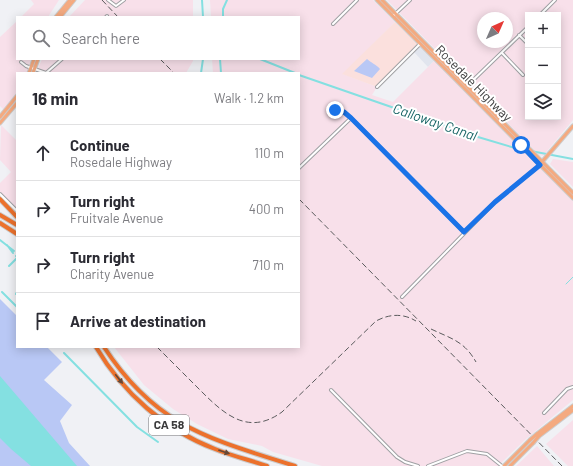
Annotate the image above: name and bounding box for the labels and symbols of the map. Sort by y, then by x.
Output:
north arrow [477,12,513,48]
street label: Rosedale Highway [432,41,516,125]
water label: Calloway Canal [391,99,480,144]
route end [326,101,344,119]
route start [512,136,530,154]
one-way arrow [114,374,123,384]
road number: CA 58 [149,415,189,435]
one-way arrow [218,449,230,455]

